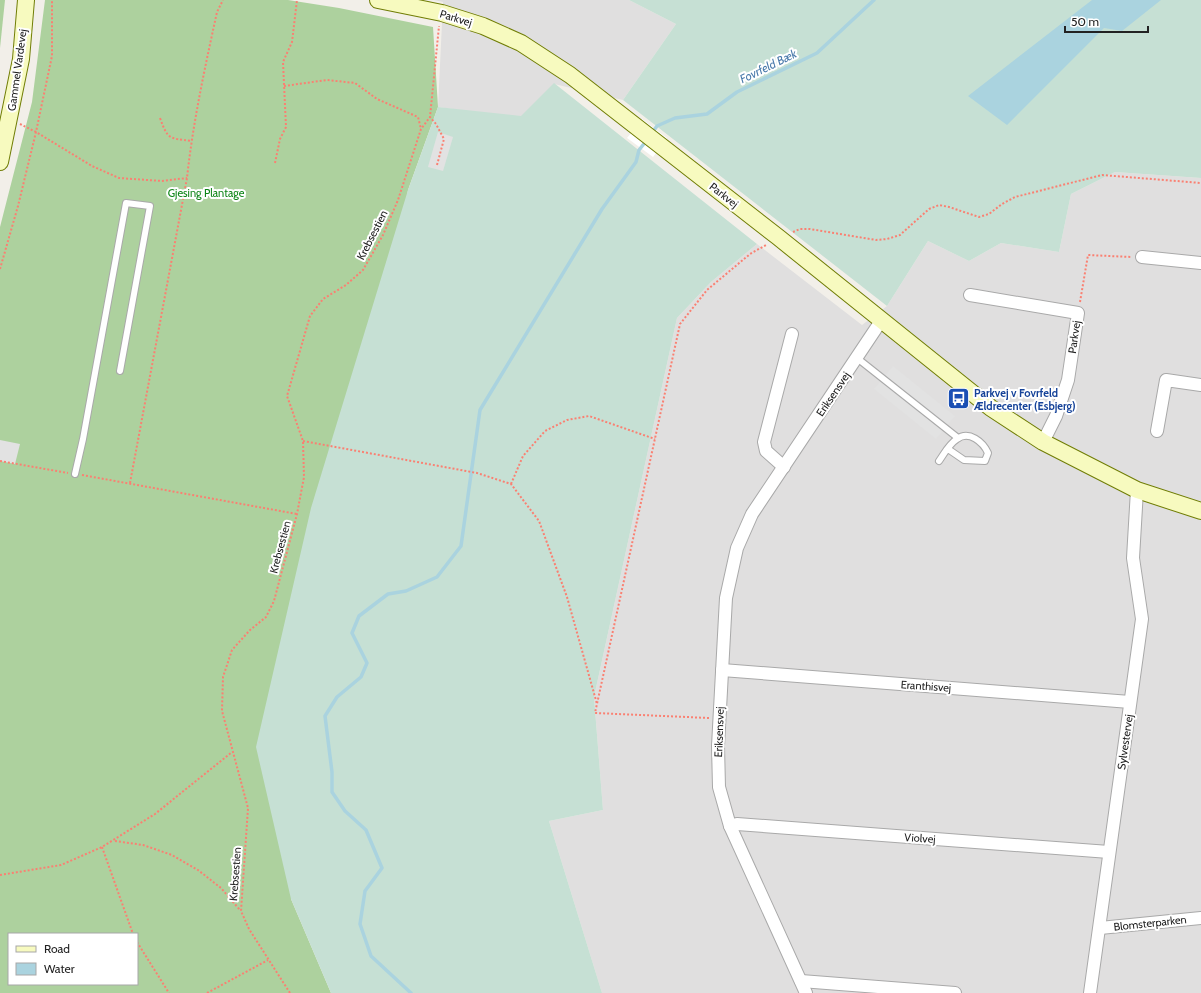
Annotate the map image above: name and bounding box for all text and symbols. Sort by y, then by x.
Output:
street label: Parkvej [438,6,474,30]
scale bar [1065,8,1148,34]
text: 50 m [1071,14,1099,29]
street label: Gammel Vardevej [4,28,30,112]
water label: Fovrfeld Bæk [737,45,800,86]
street label: Parkvej [707,179,741,211]
park label: Gjesing Plantage [168,186,245,200]
street label: Krebsestien [354,208,390,262]
street label: Parkvej [1065,320,1083,354]
street label: Eriksensvej [813,369,853,419]
bus stop icon: Parkvej v Fovrfeld Ældrecenter (Esbjerg) [945,386,971,412]
place label: Parkvej v Fovrfeld Ældrecenter (Esbjerg) [973,386,1076,413]
street label: Krebsestien [266,519,294,575]
street label: Eranthisvej [900,677,952,695]
street label: Eriksensvej [711,706,727,758]
street label: Sylvestervej [1114,713,1136,771]
street label: Violvej [904,830,936,846]
street label: Krebsestien [226,847,244,901]
street label: Blomsterparken [1113,912,1187,934]
legend [8,933,138,985]
text: Road [44,941,70,956]
text: Water [44,961,75,976]

